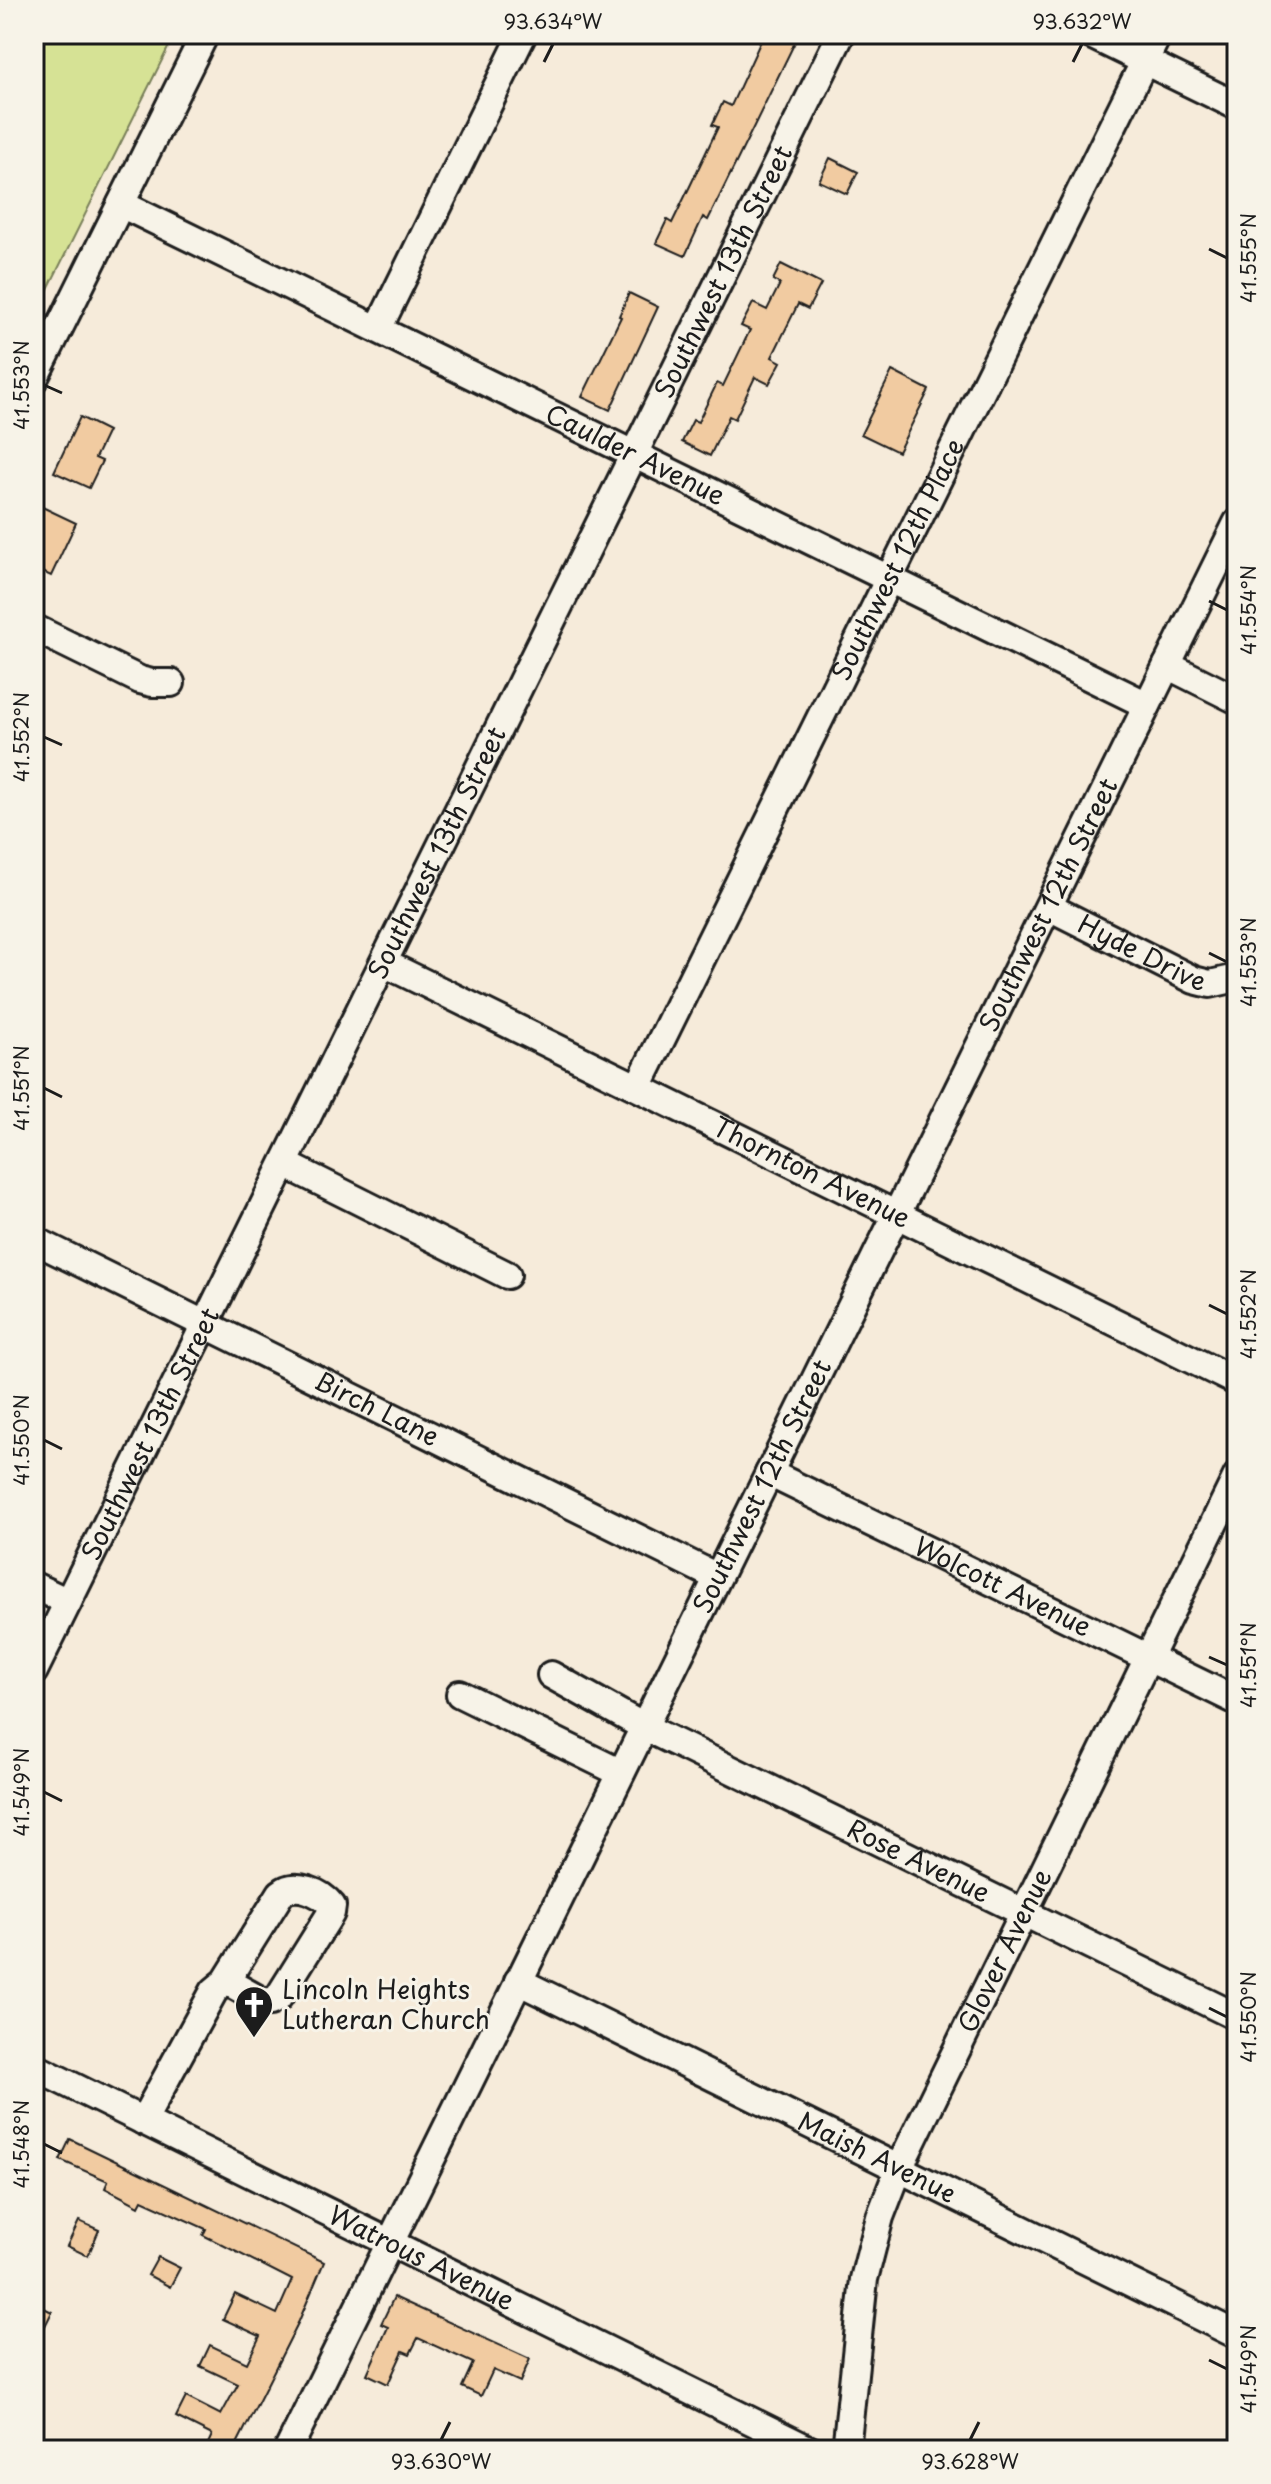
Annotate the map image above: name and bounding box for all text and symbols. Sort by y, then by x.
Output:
text: 93.634°W [504,6,603,36]
text: 93.632°W [1032,6,1132,36]
street label: Southwest 13th Street [644,138,801,404]
text: 41.555°N [1233,213,1263,303]
text: 41.553°N [6,340,36,430]
street label: Caulder Avenue [539,393,732,514]
street label: Southwest 12th Place [821,431,973,687]
text: 41.554°N [1233,565,1263,655]
text: 41.552°N [6,692,36,782]
street label: Southwest 13th Street [357,719,515,985]
street label: Southwest 12th Street [968,771,1126,1038]
street label: Hyde Drive [1072,904,1210,1000]
text: 41.553°N [1233,917,1263,1007]
text: 41.551°N [6,1045,36,1131]
street label: Thornton Avenue [706,1106,918,1237]
text: 41.552°N [1233,1269,1263,1359]
street label: Southwest 13th Street [71,1301,228,1567]
street label: Southwest 12th Street [682,1352,840,1619]
street label: Birch Lane [308,1360,446,1455]
text: 41.550°N [6,1394,36,1486]
street label: Wolcott Avenue [908,1526,1098,1645]
text: 41.551°N [1233,1622,1263,1708]
text: 41.549°N [6,1748,36,1836]
street label: Rose Avenue [841,1808,997,1911]
street label: Glover Avenue [947,1862,1060,2039]
place label: Lincoln Heights Lutheran Church [282,1969,490,2038]
text: 41.550°N [1233,1971,1263,2063]
church icon: Lincoln Heights Lutheran Church [233,1984,275,2039]
text: 41.548°N [6,2100,36,2188]
street label: Maish Avenue [792,2101,963,2212]
street label: Watrous Avenue [323,2195,522,2319]
text: 41.549°N [1233,2325,1263,2413]
text: 93.630°W [391,2446,492,2476]
text: 93.628°W [921,2446,1019,2476]

